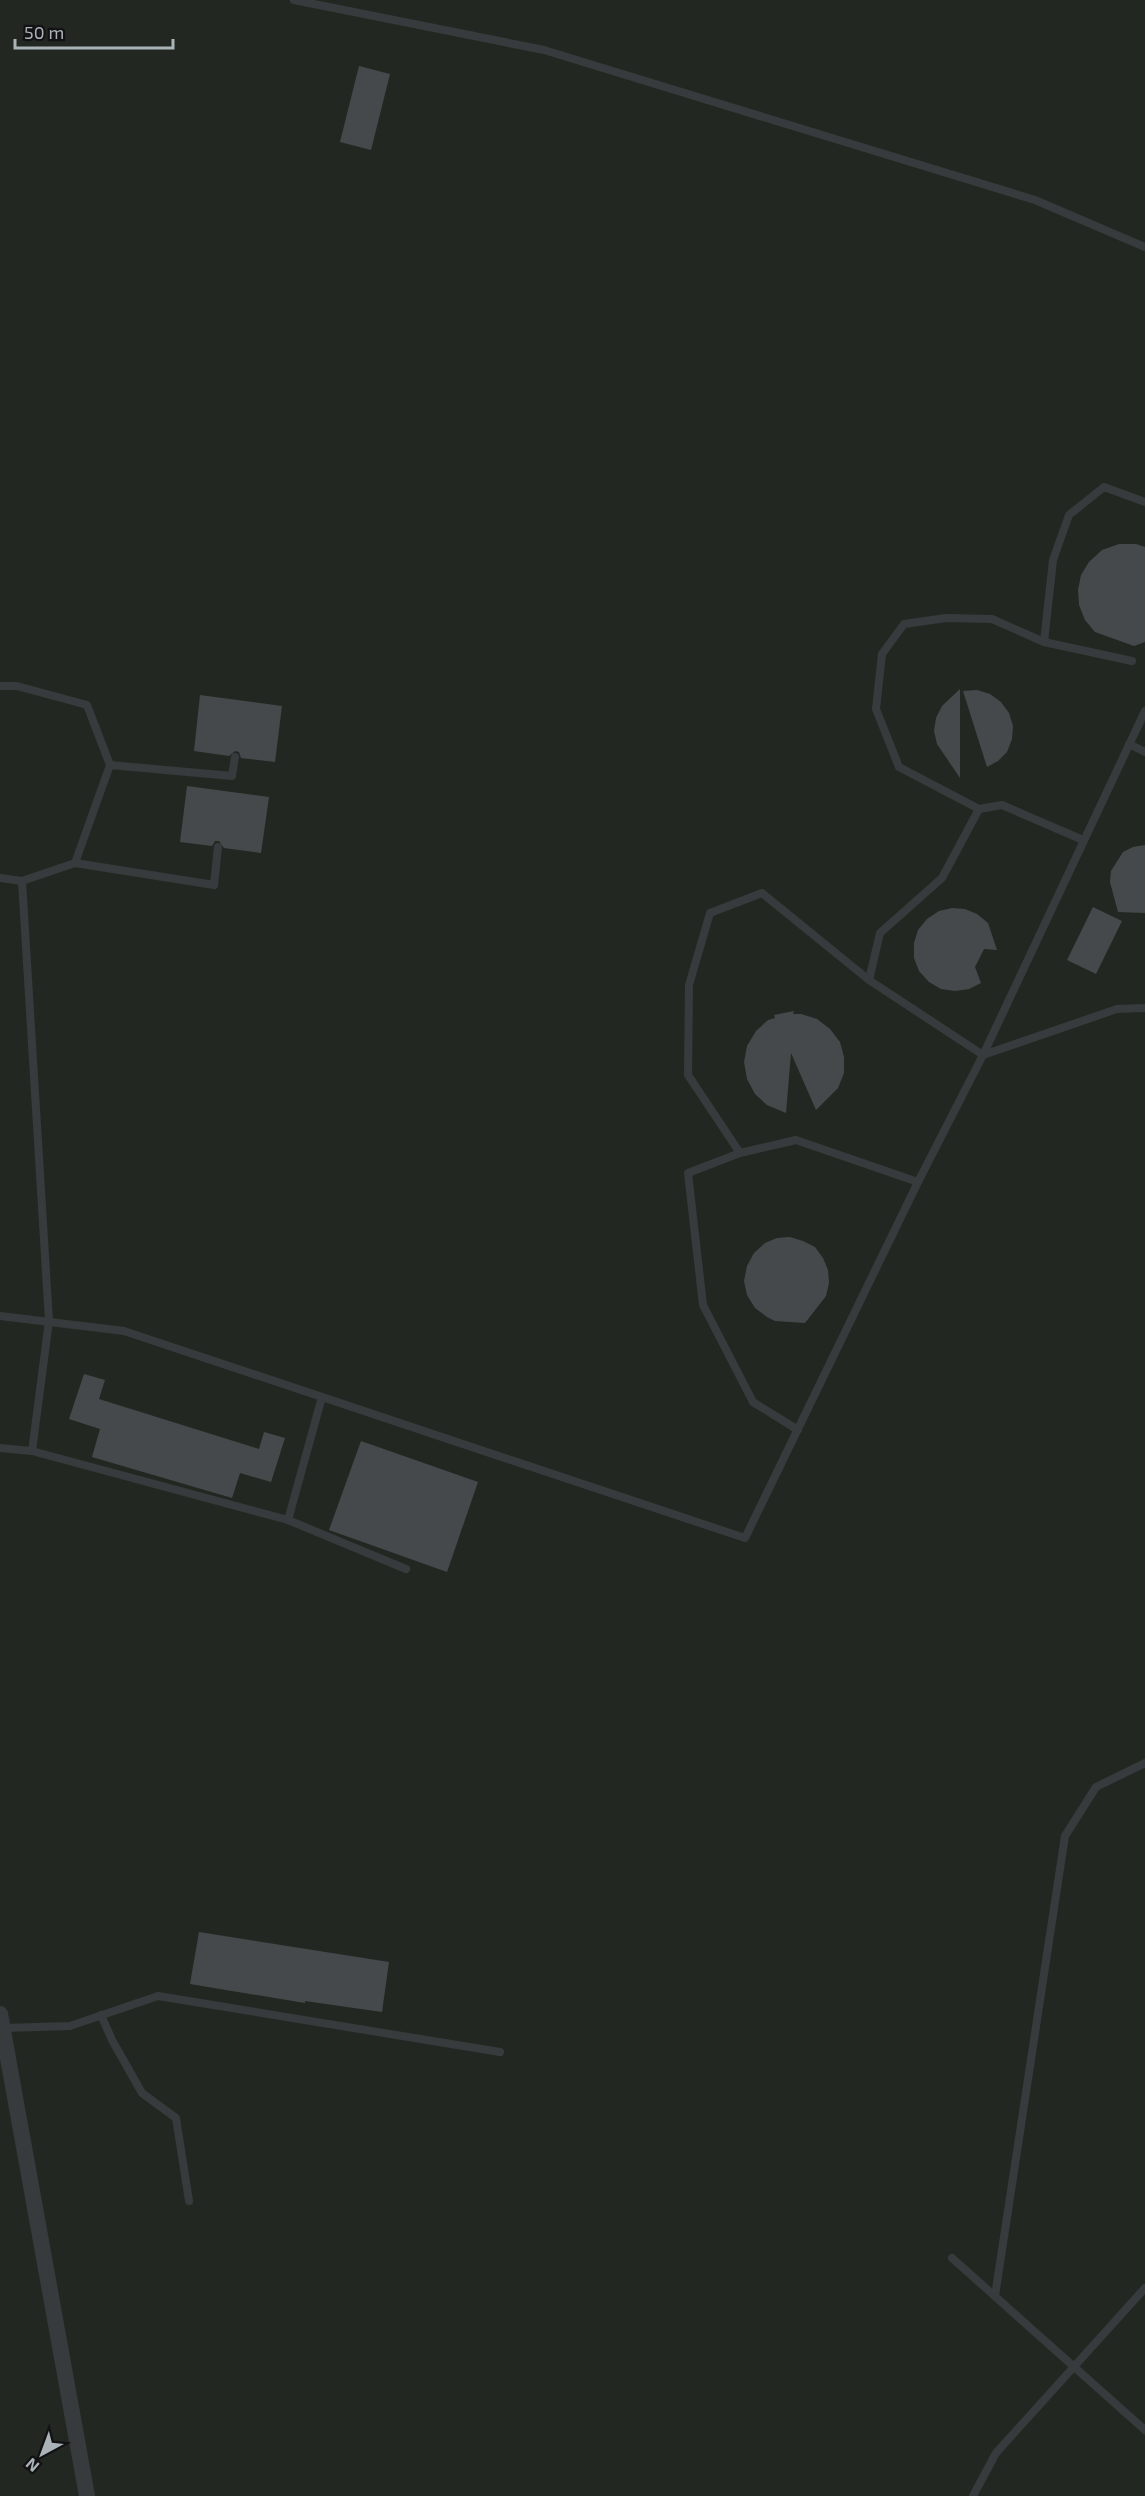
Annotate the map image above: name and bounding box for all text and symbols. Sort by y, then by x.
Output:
scale bar [15,12,172,50]
text: 50 m [24,21,64,43]
north arrow [12,2424,72,2484]
text: N [21,2455,42,2477]

